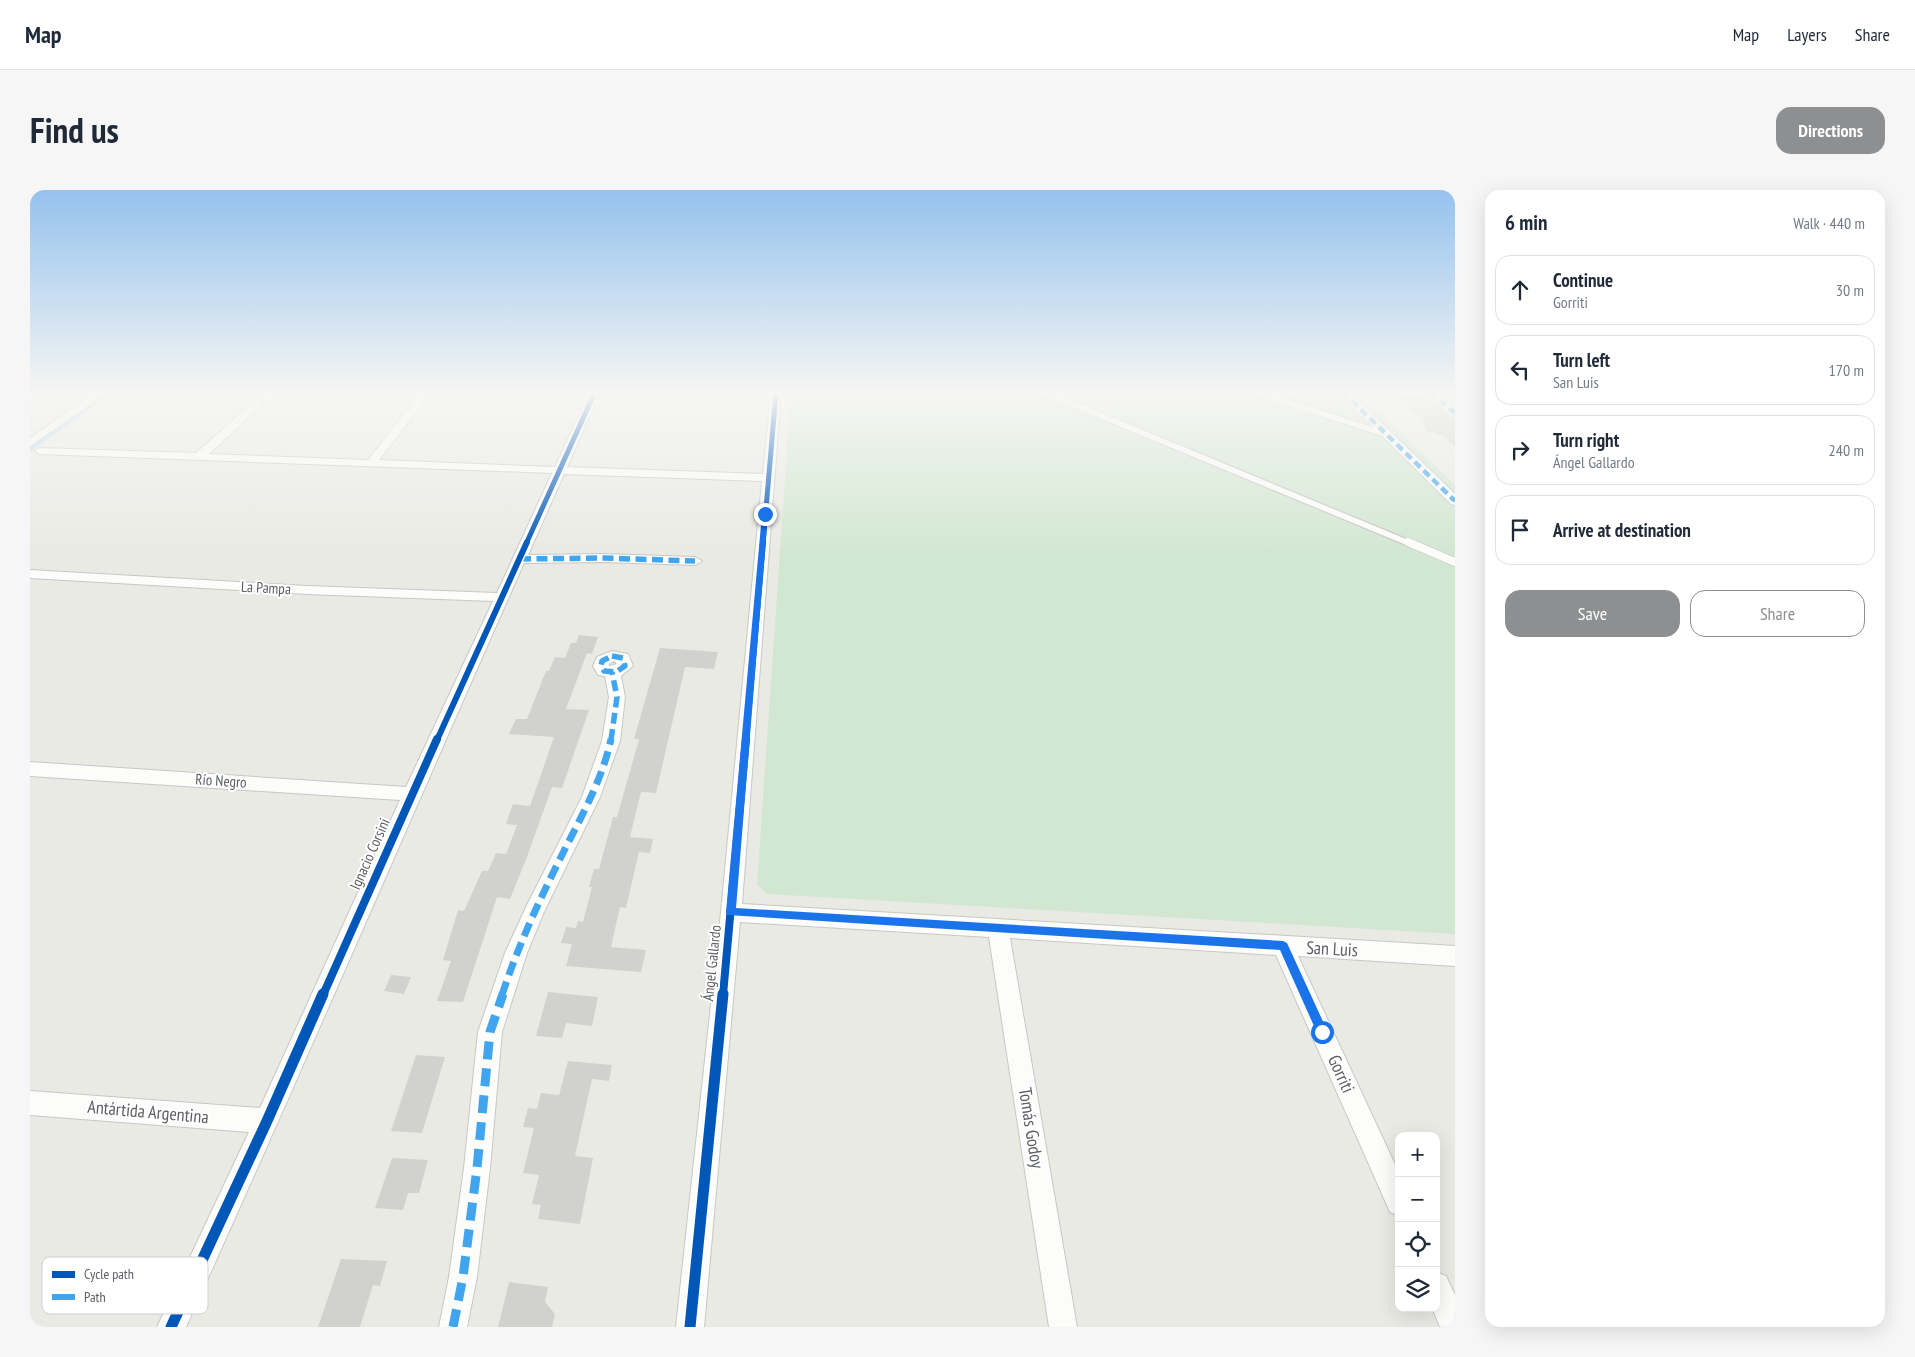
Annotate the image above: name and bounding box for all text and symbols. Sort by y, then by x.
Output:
text: Map [25,19,62,50]
text: Map [1733,23,1759,46]
text: Layers [1787,23,1827,46]
text: Share [1855,23,1890,46]
text: Find us [30,107,119,153]
button: Directions [1776,107,1885,154]
text: 6 min [1505,209,1547,236]
text: Walk · 440 m [1793,213,1865,233]
text: Continue [1553,268,1613,292]
icon: ahead [1506,276,1534,304]
text: 30 m [1836,280,1864,300]
text: Gorriti [1553,292,1588,312]
text: Turn left [1553,348,1610,372]
icon: left [1506,356,1534,384]
text: 170 m [1829,360,1864,380]
text: San Luis [1553,372,1599,392]
text: Turn right [1553,428,1619,452]
icon: right [1506,436,1534,464]
text: 240 m [1829,440,1864,460]
text: Ángel Gallardo [1553,452,1635,472]
route end [754,503,777,526]
icon: arrive [1506,516,1534,544]
text: Arrive at destination [1553,518,1691,542]
street label: La Pampa [241,577,291,598]
button: Save [1505,590,1680,637]
button: Share [1690,590,1865,637]
street label: Río Negro [195,769,247,792]
street label: Ignacio Corsini [345,815,394,892]
street label: Ángel Gallardo [698,924,725,1002]
street label: San Luis [1306,936,1358,961]
route start [1311,1021,1334,1044]
street label: Gorriti [1323,1051,1360,1096]
street label: Tomás Godoy [1014,1086,1049,1170]
street label: Antártida Argentina [86,1095,210,1128]
map controls [1395,1132,1440,1312]
button: + [1395,1132,1440,1177]
button: − [1395,1177,1440,1222]
button: locate [1395,1222,1440,1267]
legend [42,1257,208,1314]
text: Cycle path [84,1265,134,1283]
button: layers [1395,1267,1440,1312]
text: Path [84,1288,106,1306]

